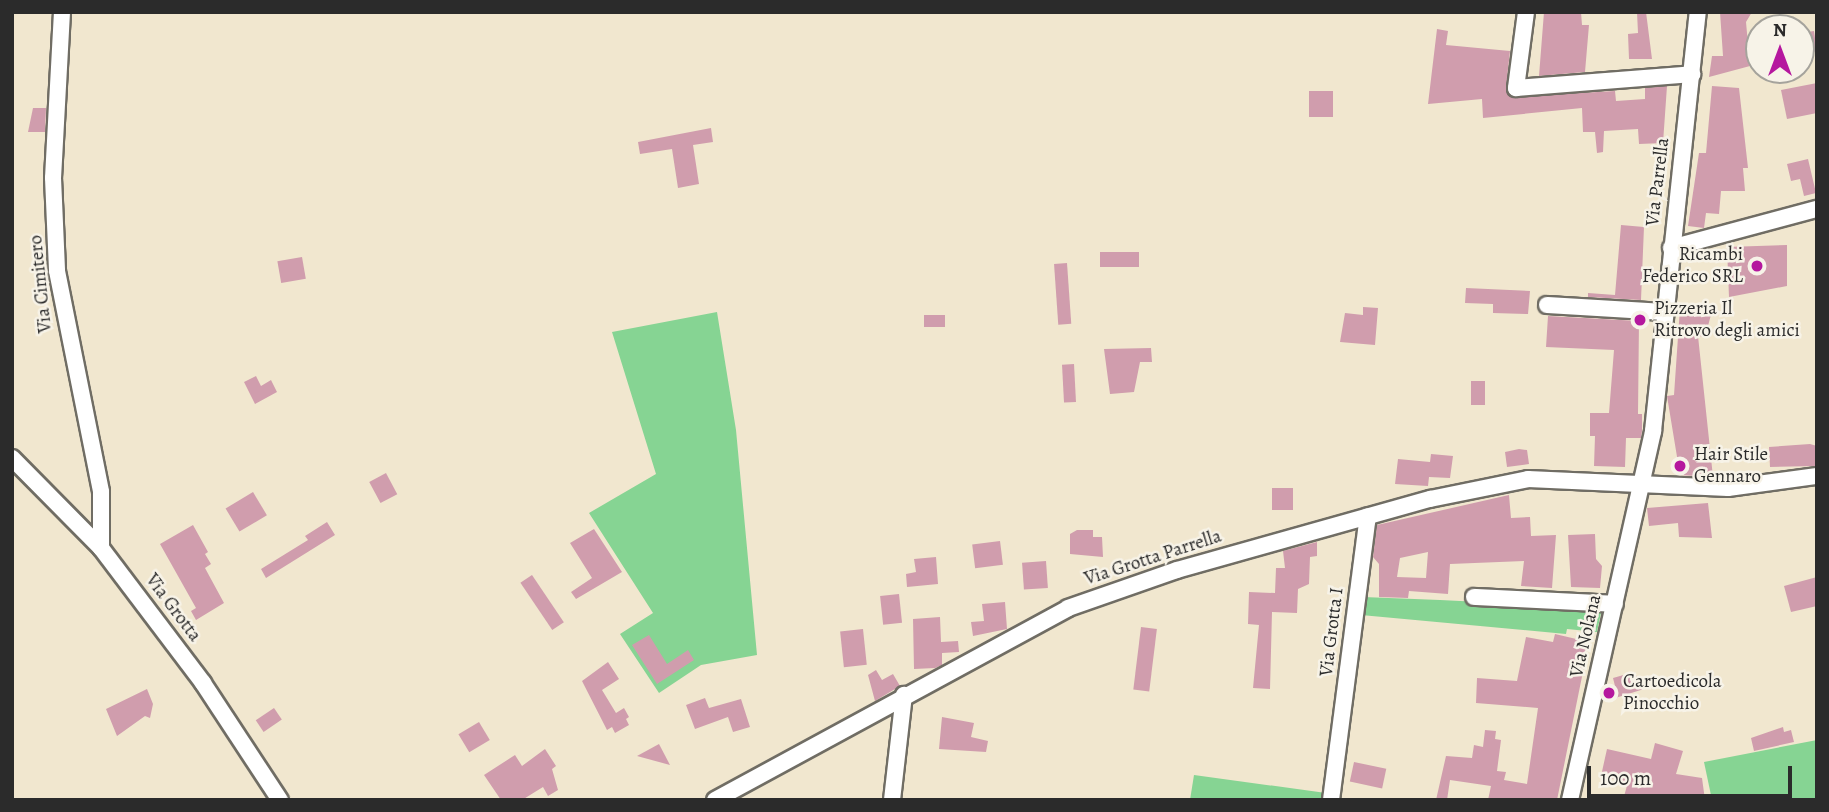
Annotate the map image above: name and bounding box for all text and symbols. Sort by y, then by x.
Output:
north arrow [1745,14,1815,84]
text: N [1773,17,1787,43]
street label: Via Parrella [1641,137,1675,227]
street label: Via Cimitero [25,234,57,334]
place label: Ricambi Federico SRL [1642,244,1743,288]
marker: Ricambi Federico SRL [1749,258,1765,274]
place label: Pizzeria Il Ritrovo degli amici [1654,298,1800,342]
marker: Pizzeria Il Ritrovo degli amici [1632,312,1648,328]
place label: Hair Stile Gennaro [1694,444,1768,488]
marker: Hair Stile Gennaro [1672,458,1688,474]
street label: Via Grotta Parrella [1082,525,1224,591]
street label: Via Grotta [140,570,206,646]
street label: Via Grotta I [1315,586,1349,678]
street label: Via Nolana [1565,592,1607,680]
place label: Cartoedicola Pinocchio [1623,671,1722,715]
marker: Cartoedicola Pinocchio [1601,685,1617,701]
scale bar [1591,752,1796,796]
text: 100 m [1600,764,1651,792]

